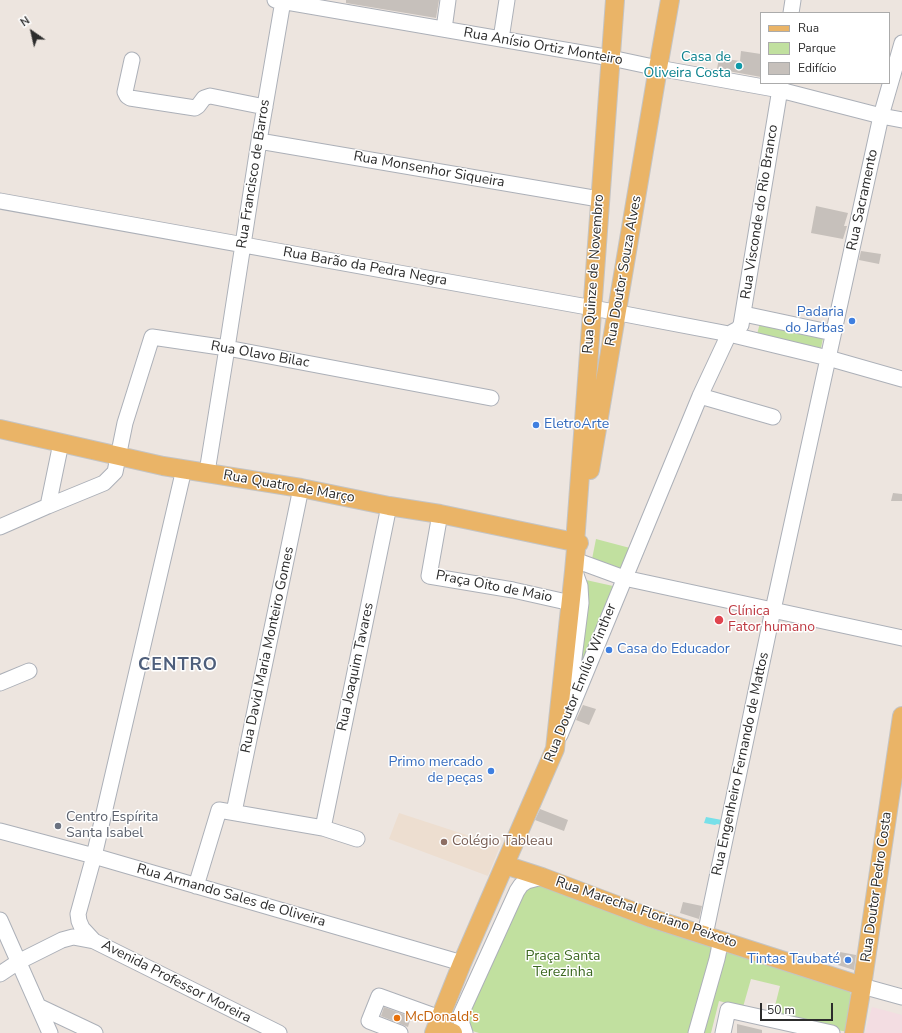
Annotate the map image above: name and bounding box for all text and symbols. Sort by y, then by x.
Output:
north arrow [12,12,52,52]
legend [760,12,890,84]
text: N [17,13,33,30]
text: Rua [798,20,819,36]
street label: Rua Anísio Ortiz Monteiro [462,25,624,69]
text: Parque [798,40,836,56]
place label: Casa de Oliveira Costa [643,50,731,82]
text: Edifício [798,60,837,76]
marker: Casa de Oliveira Costa [734,61,744,71]
street label: Rua Francisco de Barros [234,98,274,250]
street label: Rua Visconde do Rio Branco [738,123,782,301]
street label: Rua Monsenhor Siqueira [352,148,506,192]
street label: Rua Sacramento [844,148,882,252]
street label: Rua Quinze de Novembro [580,194,608,354]
street label: Rua Doutor Souza Alves [602,194,646,348]
street label: Rua Barão da Pedra Negra [282,244,448,290]
place label: Padaria do Jarbas [785,305,844,338]
marker: Padaria do Jarbas [847,316,857,326]
street label: Rua Olavo Bilac [209,338,311,372]
place label: EletroArte [544,417,609,433]
marker: EletroArte [531,420,541,430]
street label: Rua Quatro de Março [222,467,356,507]
street label: Rua David Maria Monteiro Gomes [238,545,298,755]
street label: Praça Oito de Maio [434,567,554,607]
street label: Rua Joaquim Tavares [334,601,378,733]
street label: Rua Doutor Emílio Winther [541,601,621,765]
place label: Clínica Fator humano [728,604,815,636]
marker: Clínica Fator humano [713,614,725,626]
place label: Casa do Educador [617,642,730,658]
marker: Casa do Educador [604,645,614,655]
street label: Rua Engenheiro Fernando de Mattos [709,651,773,877]
district label: CENTRO [138,655,218,677]
place label: Primo mercado de peças [389,755,483,788]
marker: Primo mercado de peças [486,766,496,776]
place label: Centro Espírita Santa Isabel [66,810,158,842]
street label: Rua Doutor Pedro Costa [858,811,896,963]
marker: Centro Espírita Santa Isabel [53,821,63,831]
place label: Colégio Tableau [452,834,553,850]
marker: Colégio Tableau [439,837,449,847]
street label: Rua Armando Sales de Oliveira [135,861,327,931]
street label: Rua Marechal Floriano Peixoto [553,874,739,952]
street label: Avenida Professor Moreira [98,937,254,1027]
park label: Praça Santa Terezinha [526,949,600,982]
place label: Tintas Taubaté [747,952,840,968]
marker: Tintas Taubaté [843,955,853,965]
scale bar [762,995,835,1021]
text: 50 m [767,1002,795,1018]
place label: McDonald's [405,1010,479,1026]
marker: McDonald's [392,1013,402,1023]

